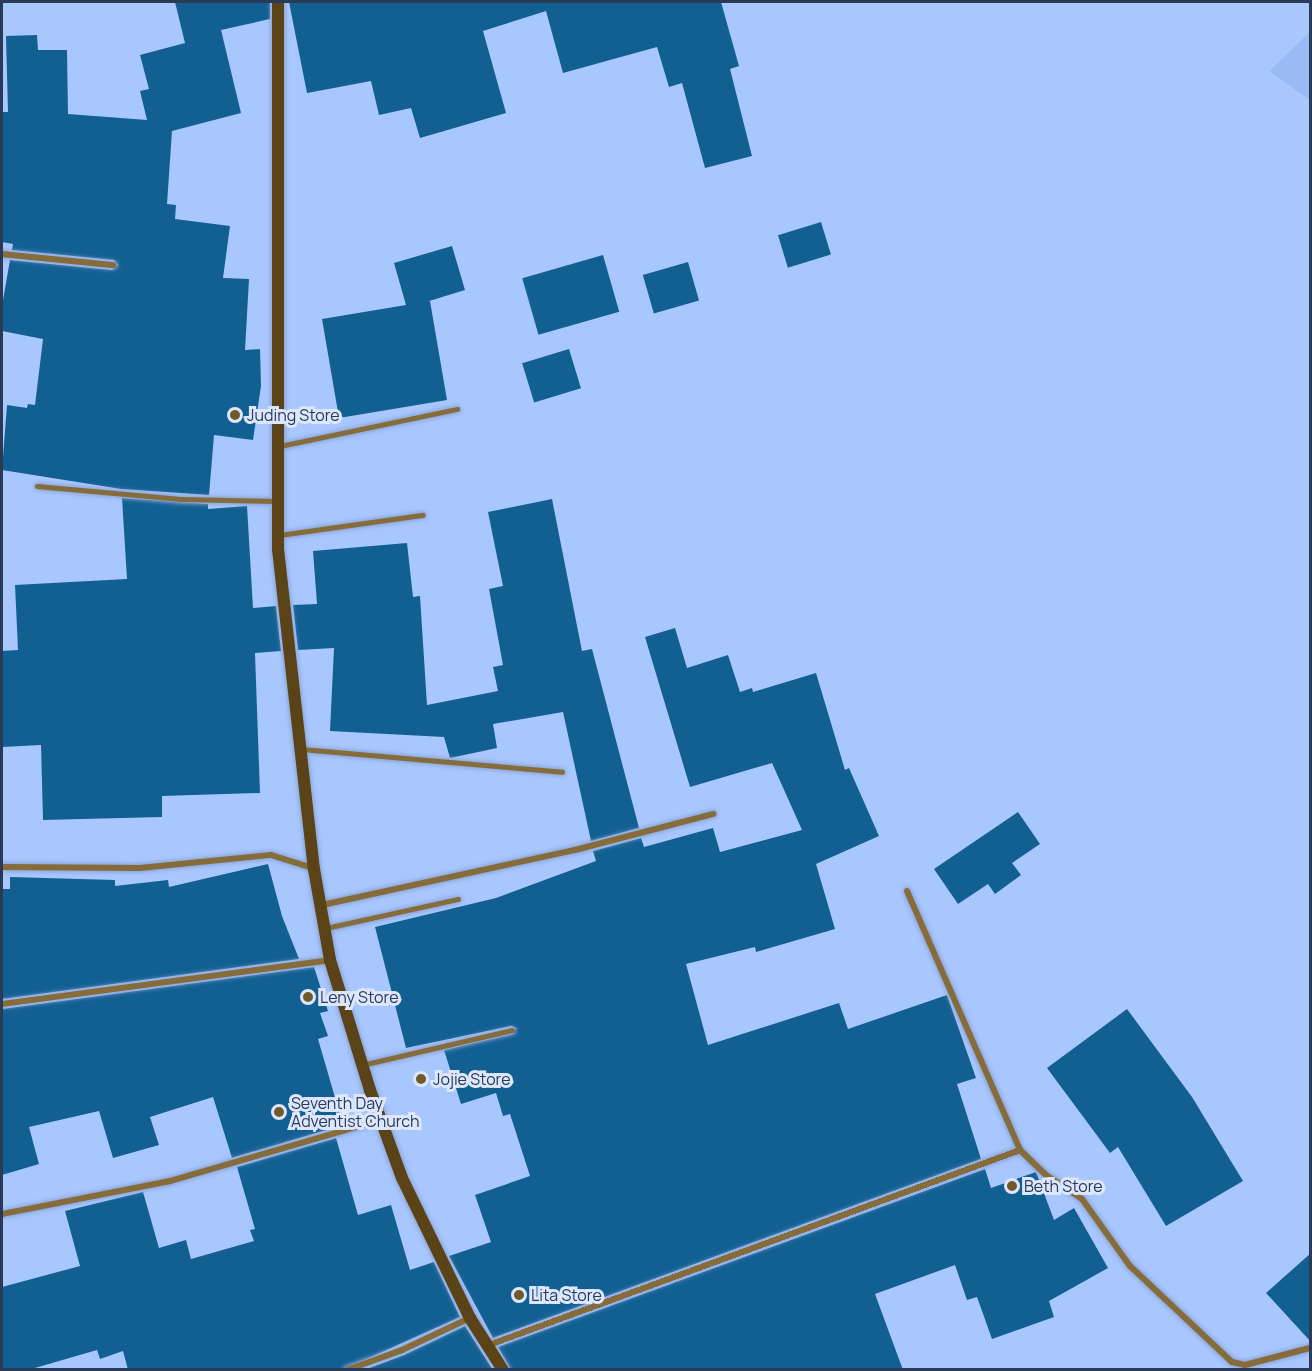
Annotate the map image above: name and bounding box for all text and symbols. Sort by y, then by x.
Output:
place label: Juding Store [247,405,340,425]
marker: Juding Store [228,408,242,422]
place label: Leny Store [320,987,398,1007]
marker: Leny Store [301,990,315,1004]
place label: Jojie Store [433,1069,511,1089]
marker: Jojie Store [414,1072,428,1086]
place label: Seventh Day Adventist Church [291,1093,420,1131]
marker: Seventh Day Adventist Church [272,1105,286,1119]
place label: Beth Store [1024,1176,1103,1196]
marker: Beth Store [1005,1179,1019,1193]
place label: Lita Store [531,1285,602,1305]
marker: Lita Store [512,1288,526,1302]

